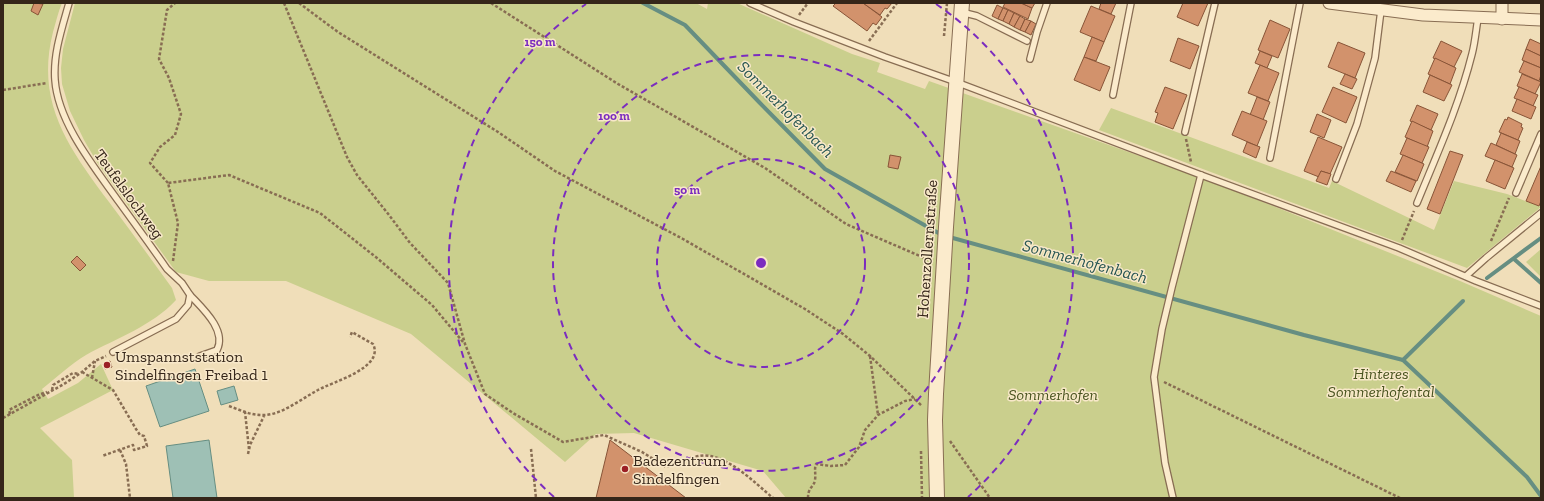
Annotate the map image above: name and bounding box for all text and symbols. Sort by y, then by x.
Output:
text: 150 m [525,35,556,49]
water label: Sommerhofenbach [734,57,839,162]
text: 100 m [598,109,630,123]
street label: Teufelslochweg [90,146,168,243]
street label: Hohenzollernstraße [913,179,941,319]
text: 50 m [674,183,700,197]
water label: Sommerhofenbach [1020,235,1150,287]
centre of rings [754,256,768,270]
place label: Umspannststation Sindelfingen Freibad 1 [115,347,268,384]
marker: Umspannststation Sindelfingen Freibad 1 [102,360,112,370]
park label: Hinteres Sommerhofental [1328,364,1435,401]
park label: Sommerhofen [1008,385,1098,404]
place label: Badezentrum Sindelfingen [633,451,726,488]
marker: Badezentrum Sindelfingen [620,464,630,474]

